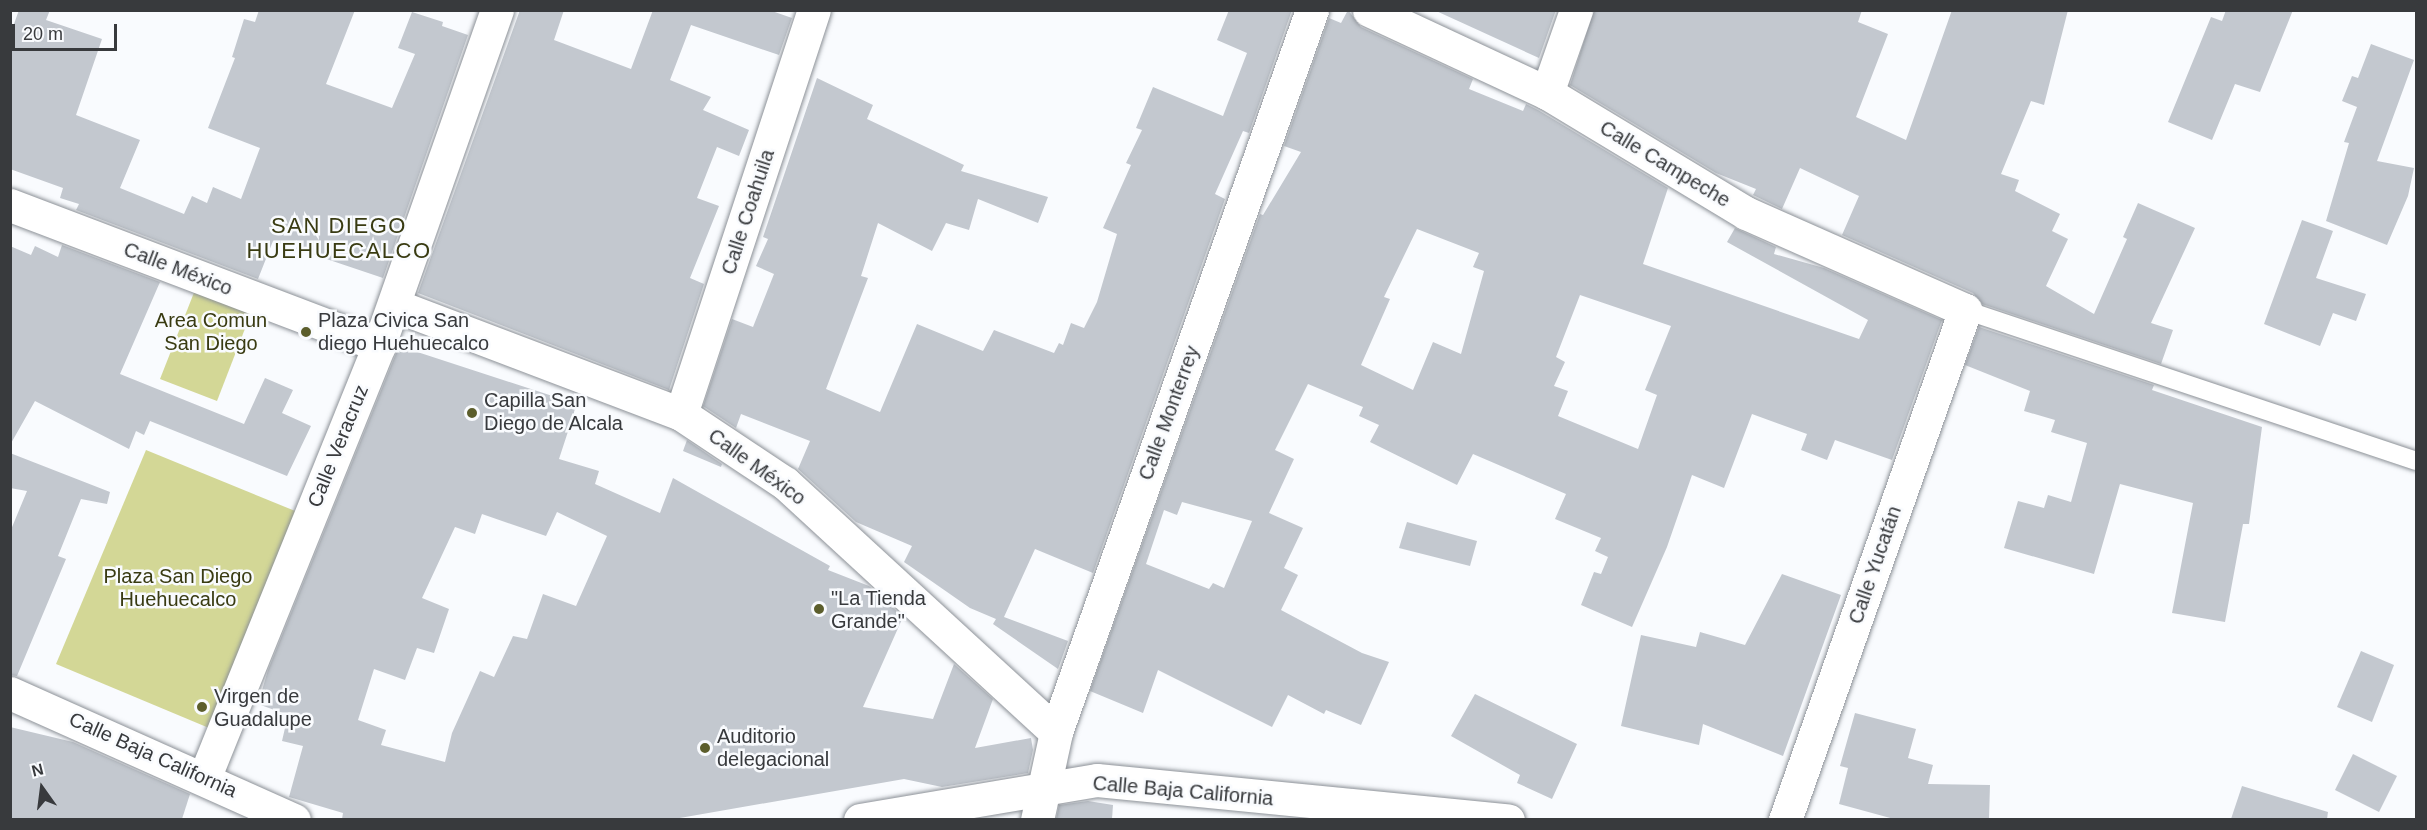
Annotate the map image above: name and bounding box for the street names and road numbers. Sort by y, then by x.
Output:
street label: Calle Campeche [1595,116,1735,212]
street label: Calle Coahuila [716,146,780,278]
street label: Calle México [120,237,236,301]
street label: Calle Monterrey [1134,343,1204,483]
street label: Calle Veracruz [303,381,373,511]
street label: Calle México [704,424,810,510]
street label: Calle Yucatán [1844,503,1906,627]
street label: Calle Baja California [65,707,241,803]
street label: Calle Baja California [1092,771,1274,811]

